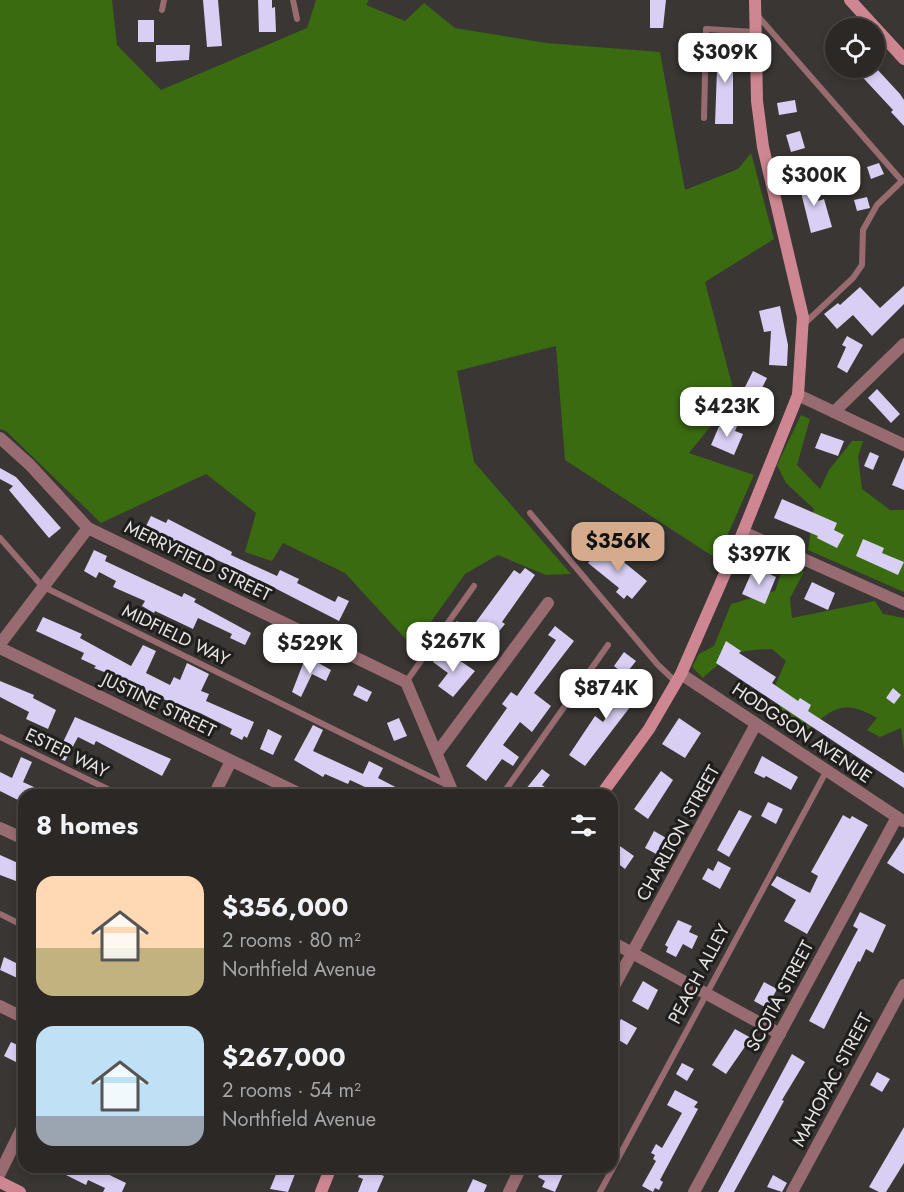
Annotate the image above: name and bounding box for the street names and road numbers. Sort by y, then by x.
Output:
street label: MERRYFIELD STREET [120,514,276,608]
street label: MIDFIELD WAY [118,598,235,673]
street label: JUSTINE STREET [96,665,221,744]
street label: HODGSON AVENUE [727,676,877,790]
street label: ESTEP WAY [21,722,114,785]
street label: CHARLTON STREET [630,760,726,906]
street label: PEACH ALLEY [662,919,737,1029]
street label: SCOTIA STREET [740,935,821,1056]
street label: MAHOPAC STREET [786,1008,878,1151]

